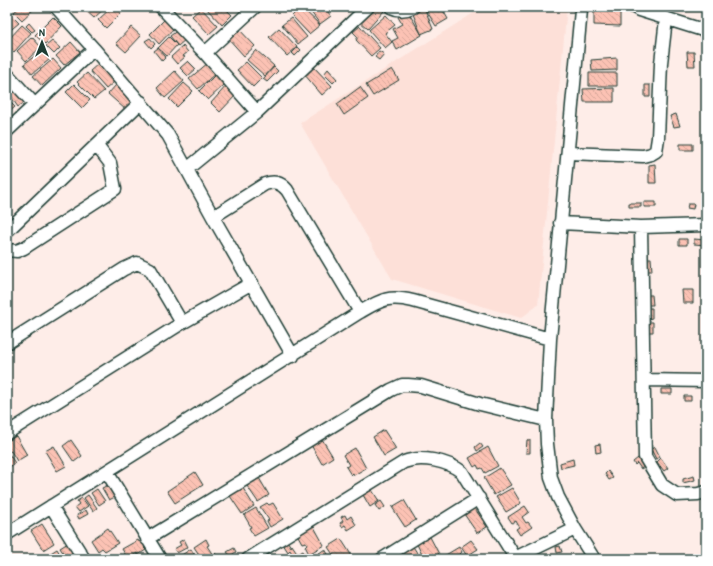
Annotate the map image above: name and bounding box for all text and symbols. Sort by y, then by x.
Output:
north arrow [22,22,62,62]
text: N [39,25,45,39]

